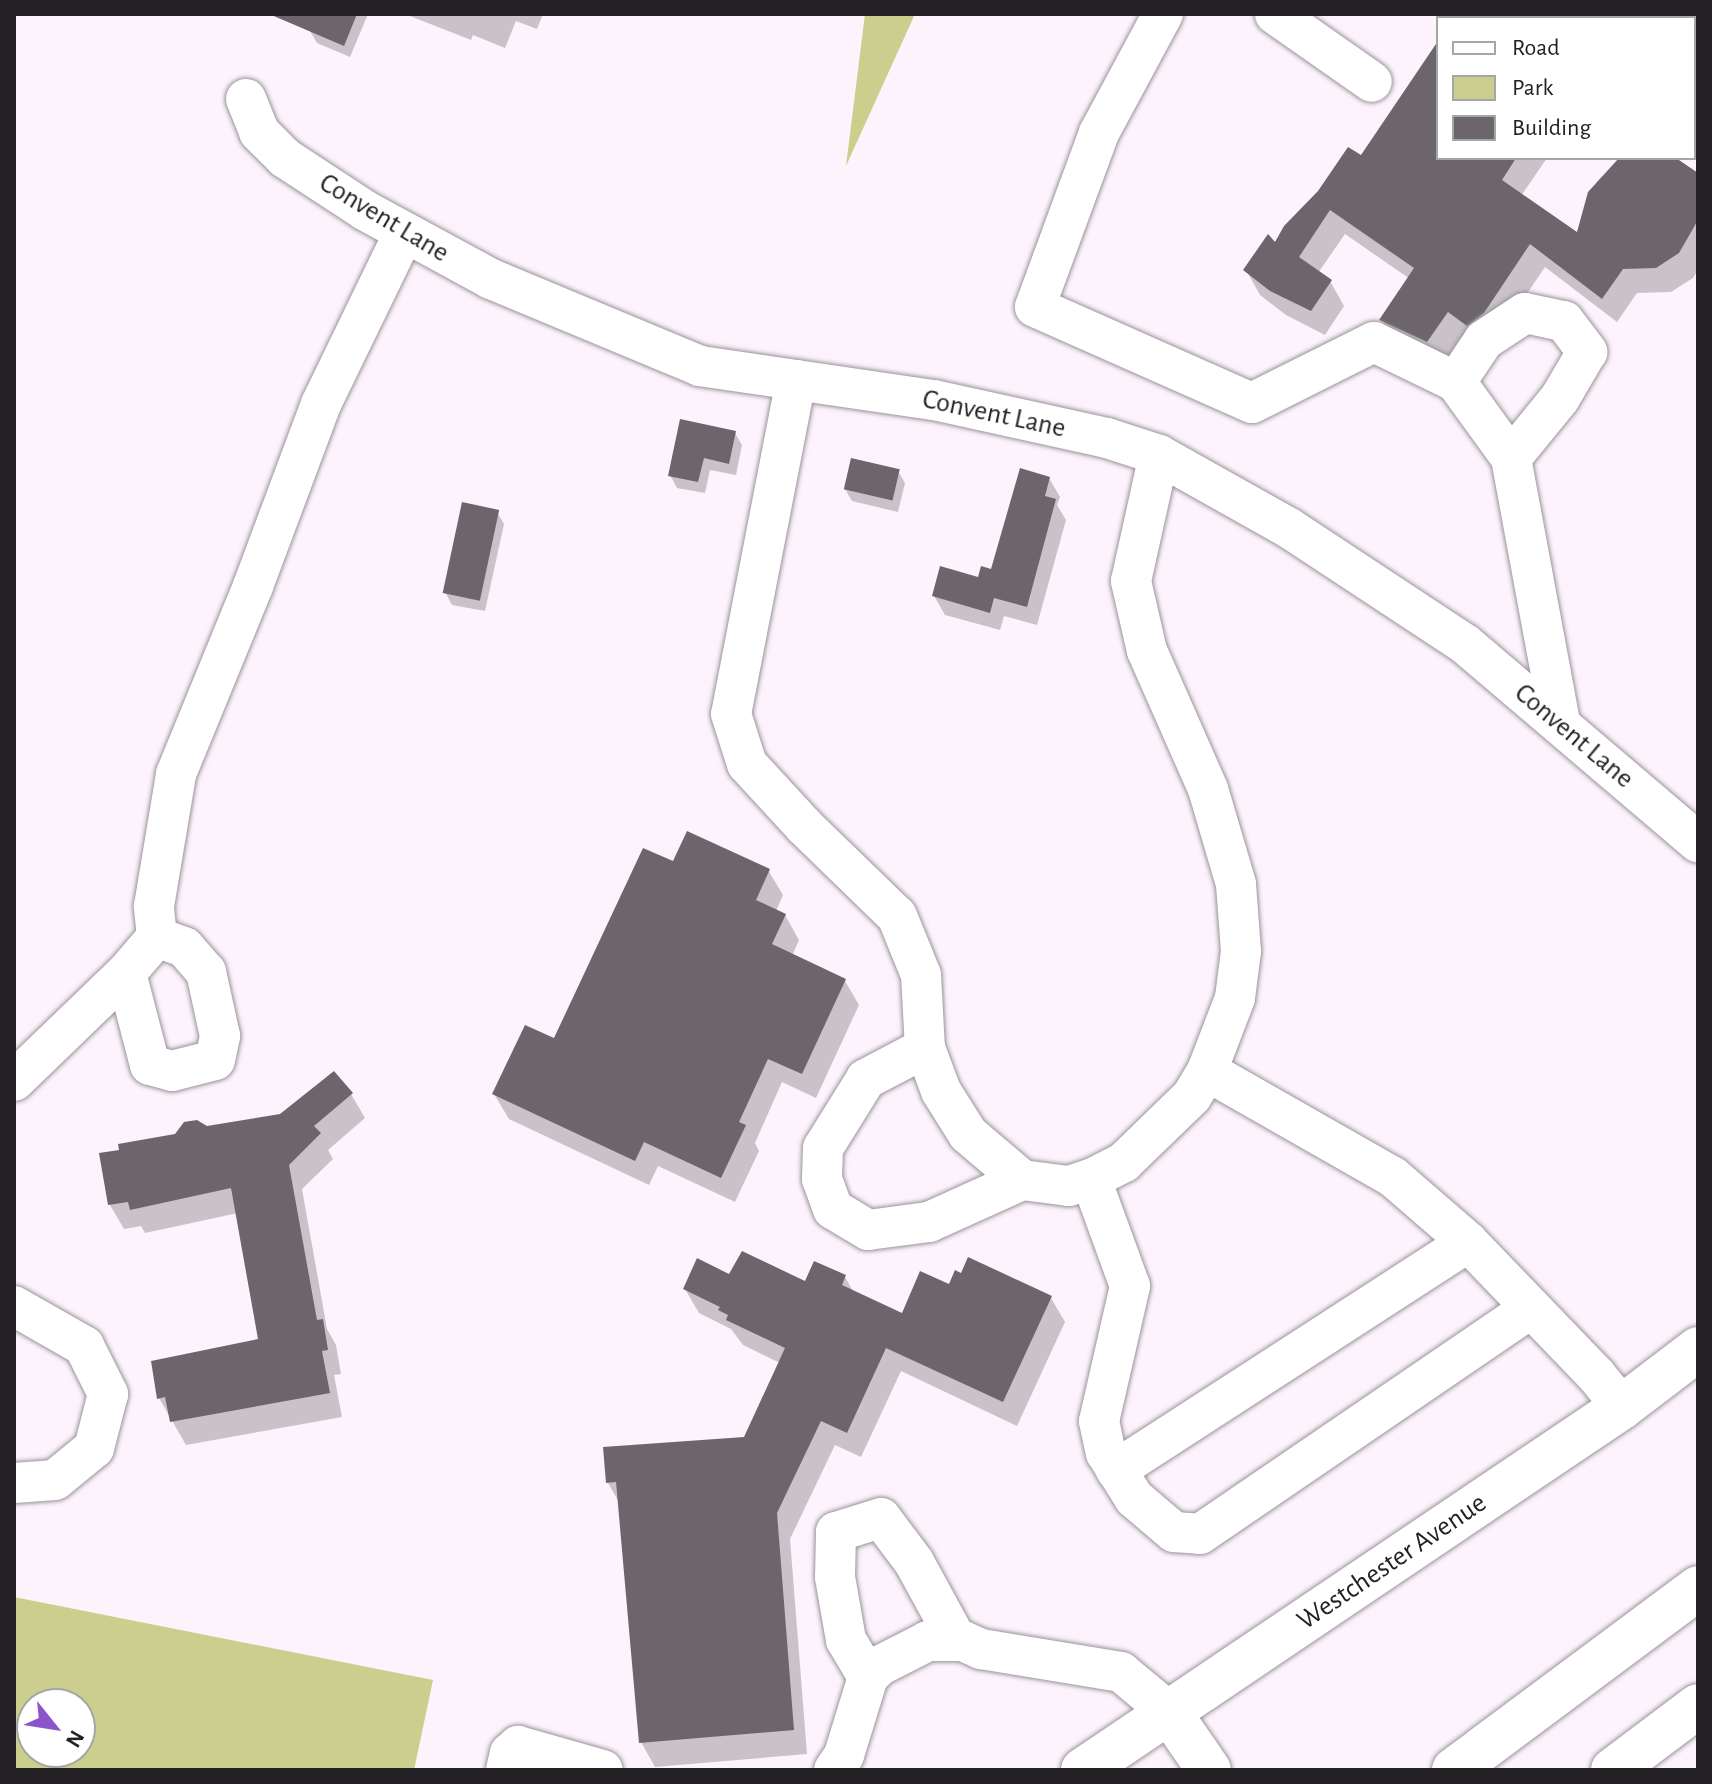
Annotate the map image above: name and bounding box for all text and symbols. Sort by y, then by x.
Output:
legend [1436,16,1696,160]
text: Road [1512,36,1560,60]
text: Park [1512,76,1553,100]
text: Building [1512,116,1591,140]
street label: Convent Lane [313,166,455,270]
street label: Convent Lane [919,382,1069,446]
street label: Convent Lane [1508,676,1640,796]
street label: Westchester Avenue [1291,1486,1493,1638]
north arrow [16,1688,96,1768]
text: N [62,1727,88,1751]

